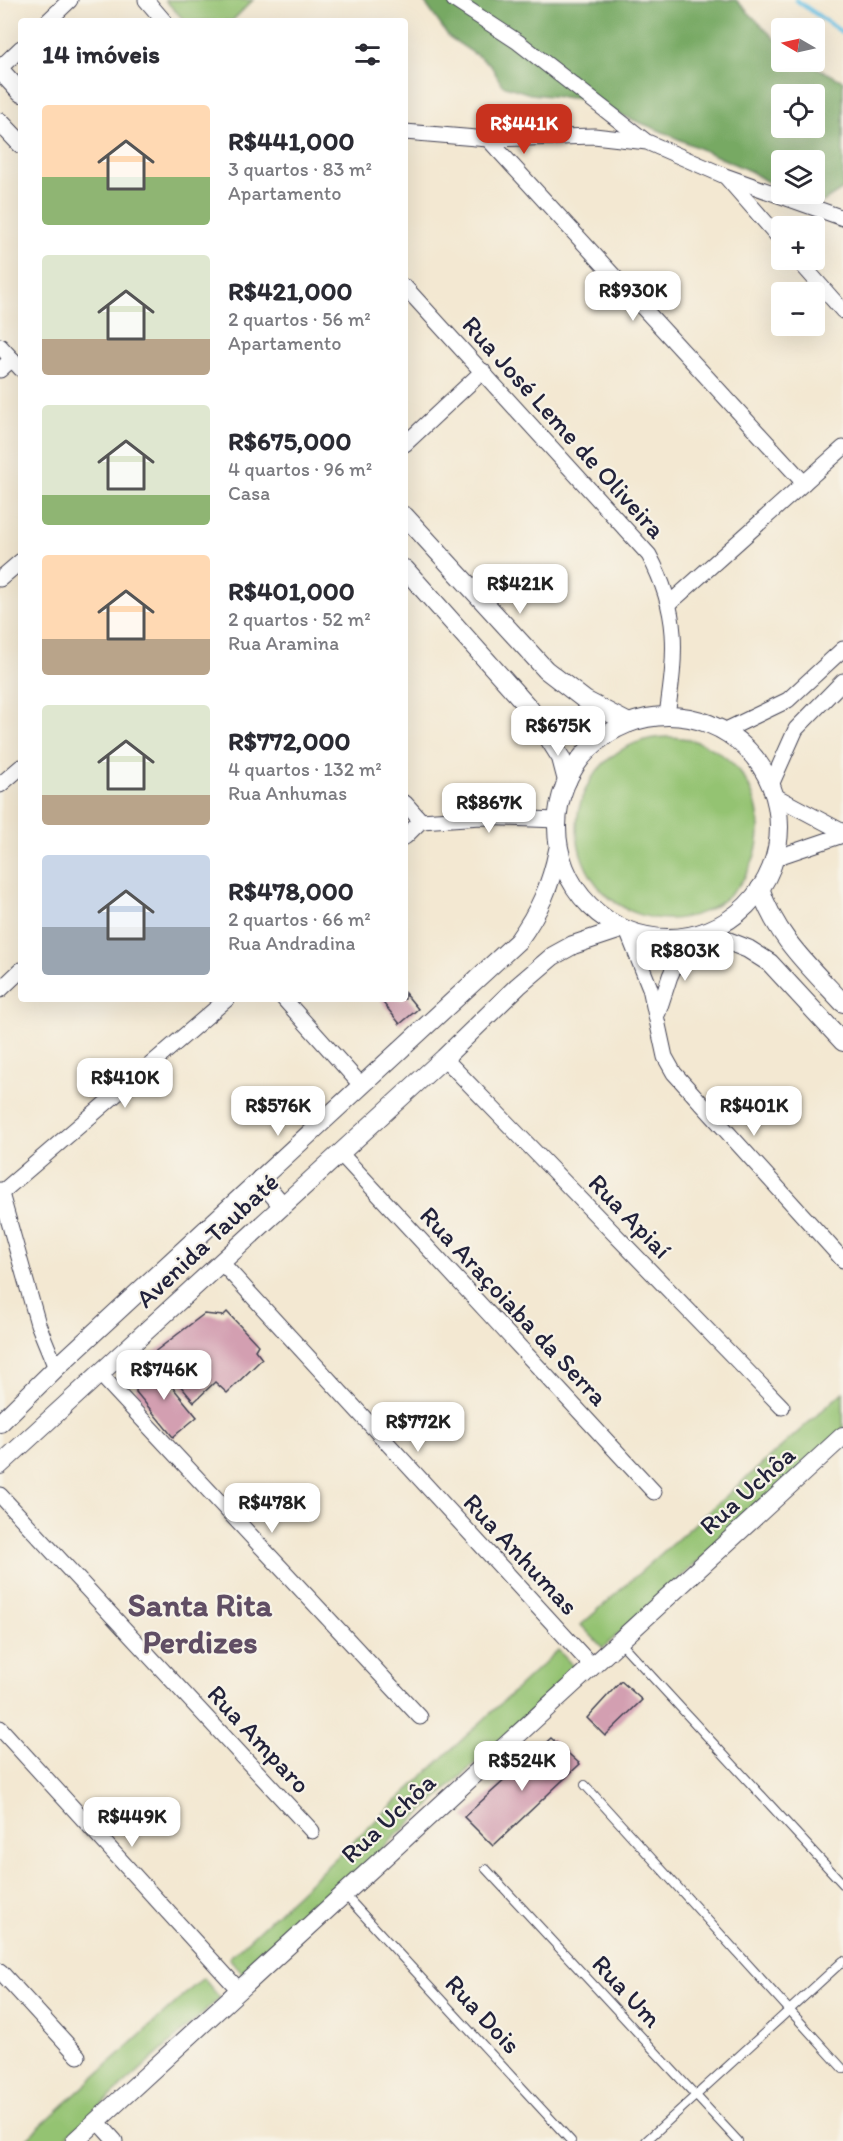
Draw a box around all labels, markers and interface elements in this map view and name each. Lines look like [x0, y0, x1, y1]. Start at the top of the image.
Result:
north arrow [771, 18, 825, 72]
map controls [771, 18, 825, 336]
text: 14 imóveis [42, 38, 160, 70]
icon: filters [351, 38, 384, 71]
button: locate [771, 84, 825, 138]
pin: R$441K [475, 104, 573, 155]
text: R$441K [490, 111, 558, 135]
text: R$441,000 [228, 125, 354, 157]
icon: home [90, 129, 162, 201]
button: layers [771, 150, 825, 204]
text: 3 quartos · 83 m² [228, 157, 372, 181]
text: Apartamento [228, 181, 342, 205]
button: + [771, 216, 825, 270]
pin: R$930K [584, 271, 682, 322]
text: R$421,000 [228, 275, 352, 307]
text: R$930K [599, 278, 667, 302]
icon: home [90, 279, 162, 351]
button: − [771, 282, 825, 336]
text: 2 quartos · 56 m² [228, 307, 371, 331]
street label: Rua José Leme de Oliveira [456, 309, 673, 545]
text: Apartamento [228, 331, 342, 355]
text: R$675,000 [228, 425, 351, 457]
icon: home [90, 429, 162, 501]
text: 4 quartos · 96 m² [228, 457, 372, 481]
text: Casa [228, 481, 270, 505]
pin: R$421K [471, 564, 569, 615]
text: R$421K [487, 571, 553, 595]
text: R$401,000 [228, 575, 355, 607]
icon: home [90, 579, 162, 651]
text: 2 quartos · 52 m² [228, 607, 371, 631]
text: Rua Aramina [228, 631, 339, 655]
pin: R$675K [509, 706, 607, 757]
text: R$675K [525, 713, 591, 737]
text: R$772,000 [228, 725, 351, 757]
icon: home [90, 729, 162, 801]
text: 4 quartos · 132 m² [228, 757, 382, 781]
text: Rua Anhumas [228, 781, 347, 805]
pin: R$867K [440, 783, 538, 834]
text: R$867K [456, 790, 522, 814]
text: R$478,000 [228, 875, 354, 907]
icon: home [90, 879, 162, 951]
text: 2 quartos · 66 m² [228, 907, 371, 931]
text: Rua Andradina [228, 931, 355, 955]
pin: R$803K [636, 931, 734, 982]
text: R$803K [651, 938, 719, 962]
pin: R$410K [76, 1058, 174, 1109]
text: R$410K [91, 1065, 159, 1089]
pin: R$576K [229, 1086, 327, 1137]
pin: R$401K [705, 1086, 803, 1137]
text: R$576K [245, 1093, 311, 1117]
text: R$401K [720, 1093, 788, 1117]
street label: Avenida Taubaté [129, 1166, 285, 1314]
street label: Rua Apiaí [582, 1167, 679, 1265]
street label: Rua Araçoiaba da Serra [413, 1200, 615, 1413]
pin: R$746K [115, 1350, 213, 1401]
text: R$746K [130, 1357, 198, 1381]
pin: R$772K [369, 1402, 467, 1453]
text: R$772K [385, 1409, 451, 1433]
street label: Rua Uchôa [692, 1438, 802, 1541]
pin: R$478K [223, 1483, 321, 1534]
street label: Rua Anhumas [457, 1486, 585, 1622]
text: R$478K [238, 1490, 306, 1514]
district label: Santa Rita Perdizes [128, 1586, 272, 1661]
street label: Rua Amparo [201, 1678, 317, 1800]
pin: R$524K [473, 1741, 571, 1792]
text: R$524K [488, 1748, 556, 1772]
street label: Rua Uchôa [334, 1766, 442, 1870]
pin: R$449K [83, 1797, 181, 1848]
text: R$449K [97, 1804, 167, 1828]
street label: Rua Um [585, 1948, 669, 2034]
street label: Rua Dois [438, 1968, 528, 2060]

